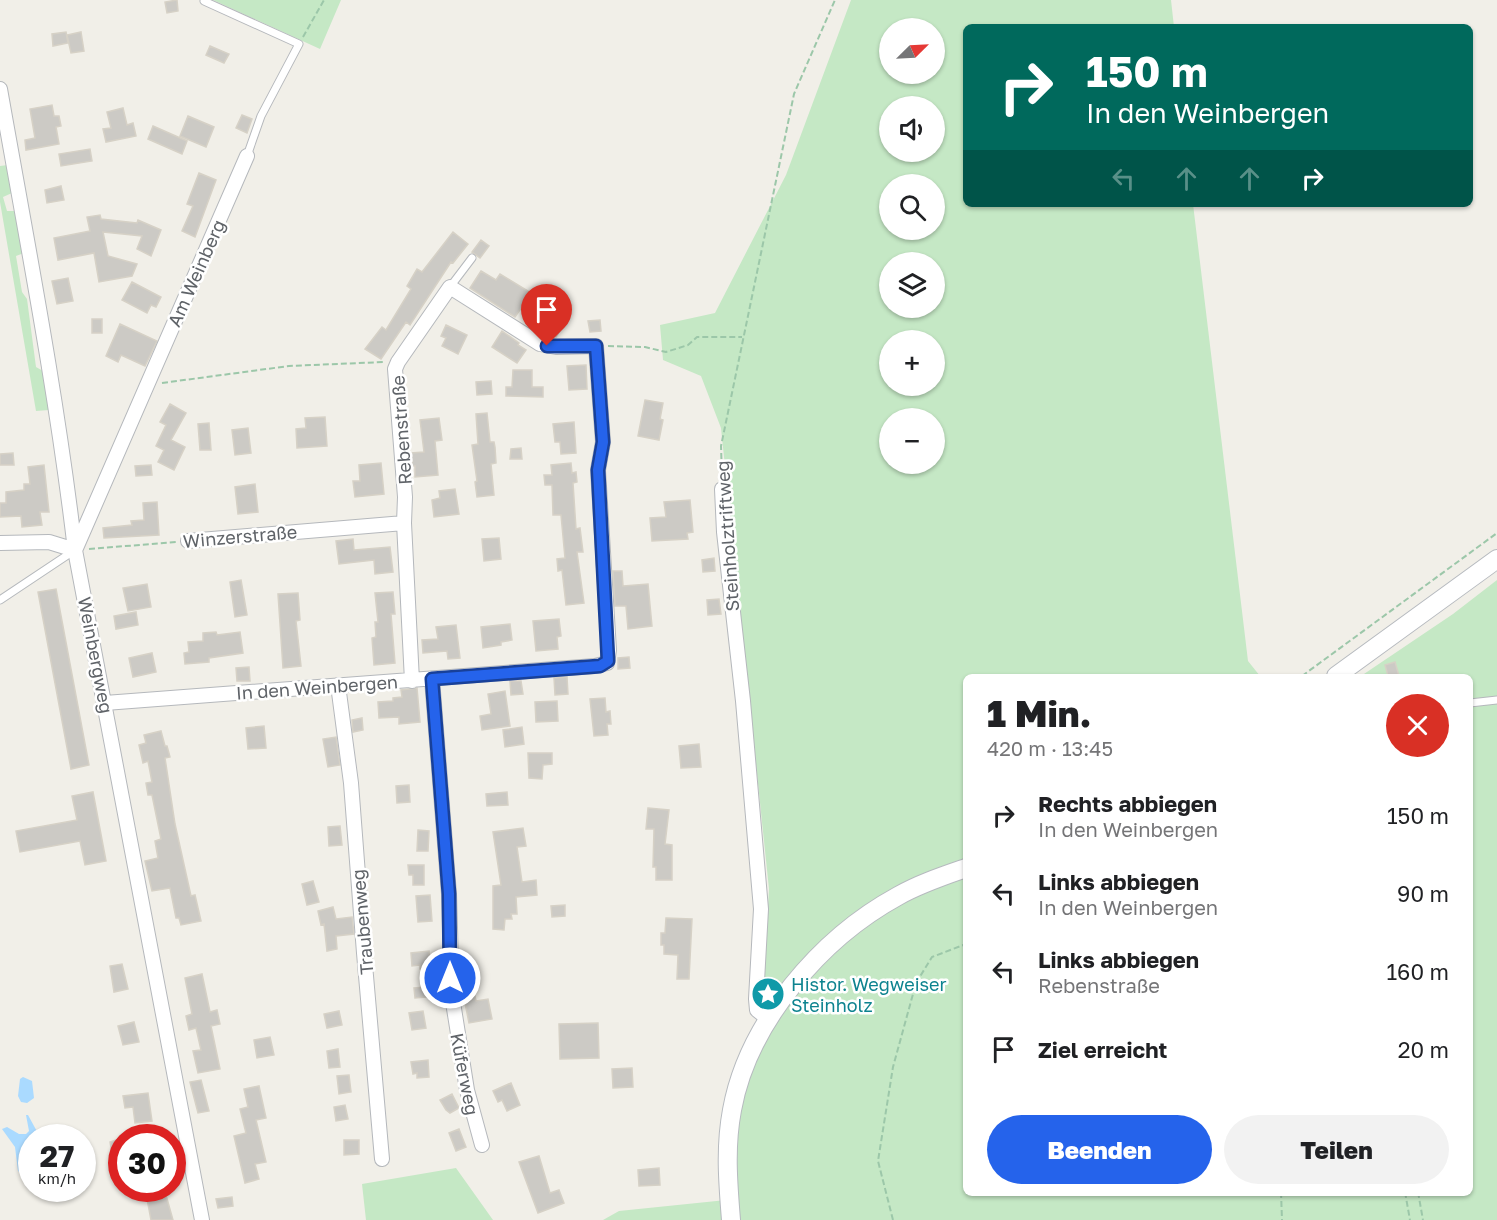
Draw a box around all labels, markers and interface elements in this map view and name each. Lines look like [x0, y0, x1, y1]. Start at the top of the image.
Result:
north arrow [879, 18, 945, 84]
map controls [879, 18, 945, 474]
text: 150 m [1086, 46, 1208, 96]
icon: right [987, 48, 1065, 126]
button: sound [879, 96, 945, 162]
text: In den Weinbergen [1086, 97, 1329, 129]
icon: left [1107, 162, 1140, 195]
icon: ahead [1170, 162, 1203, 195]
icon: ahead [1233, 162, 1266, 195]
icon: right [1296, 162, 1329, 195]
button: search [879, 174, 945, 240]
street label: Am Weinberg [163, 216, 229, 330]
button: layers [879, 252, 945, 318]
pin [521, 284, 572, 346]
icon: arrive [530, 293, 563, 326]
button: + [879, 330, 945, 396]
street label: Rebenstraße [386, 375, 416, 485]
button: − [879, 408, 945, 474]
street label: Steinholztriftweg [711, 460, 743, 612]
street label: Winzerstraße [182, 520, 298, 552]
street label: Weinbergweg [74, 595, 118, 715]
street label: In den Weinbergen [235, 670, 399, 704]
text: 1 Min. [987, 692, 1091, 735]
button: close [1386, 694, 1449, 757]
text: 420 m · 13:45 [987, 736, 1113, 760]
text: Rechts abbiegen [1038, 790, 1217, 817]
icon: right [987, 799, 1020, 832]
text: 150 m [1387, 802, 1449, 829]
text: In den Weinbergen [1038, 817, 1218, 841]
street label: Traubenweg [346, 868, 378, 976]
text: Links abbiegen [1038, 868, 1199, 895]
icon: left [987, 877, 1020, 910]
text: 90 m [1397, 880, 1449, 907]
text: In den Weinbergen [1038, 895, 1218, 919]
position arrow [418, 946, 482, 1010]
text: Links abbiegen [1038, 946, 1199, 973]
icon: left [987, 955, 1020, 988]
text: 160 m [1386, 958, 1449, 985]
place label: Histor. Wegweiser Steinholz [791, 973, 947, 1016]
text: Rebenstraße [1038, 973, 1160, 997]
place icon: Histor. Wegweiser Steinholz [750, 976, 786, 1012]
street label: Küferweg [446, 1031, 484, 1117]
icon: arrive [987, 1033, 1020, 1066]
text: Ziel erreicht [1038, 1036, 1167, 1063]
text: 20 m [1398, 1036, 1449, 1063]
button: Beenden [987, 1115, 1212, 1184]
button: Teilen [1224, 1115, 1449, 1184]
speed limit sign: 30 [108, 1124, 186, 1202]
text: 27 [40, 1138, 74, 1174]
text: km/h [38, 1169, 76, 1187]

